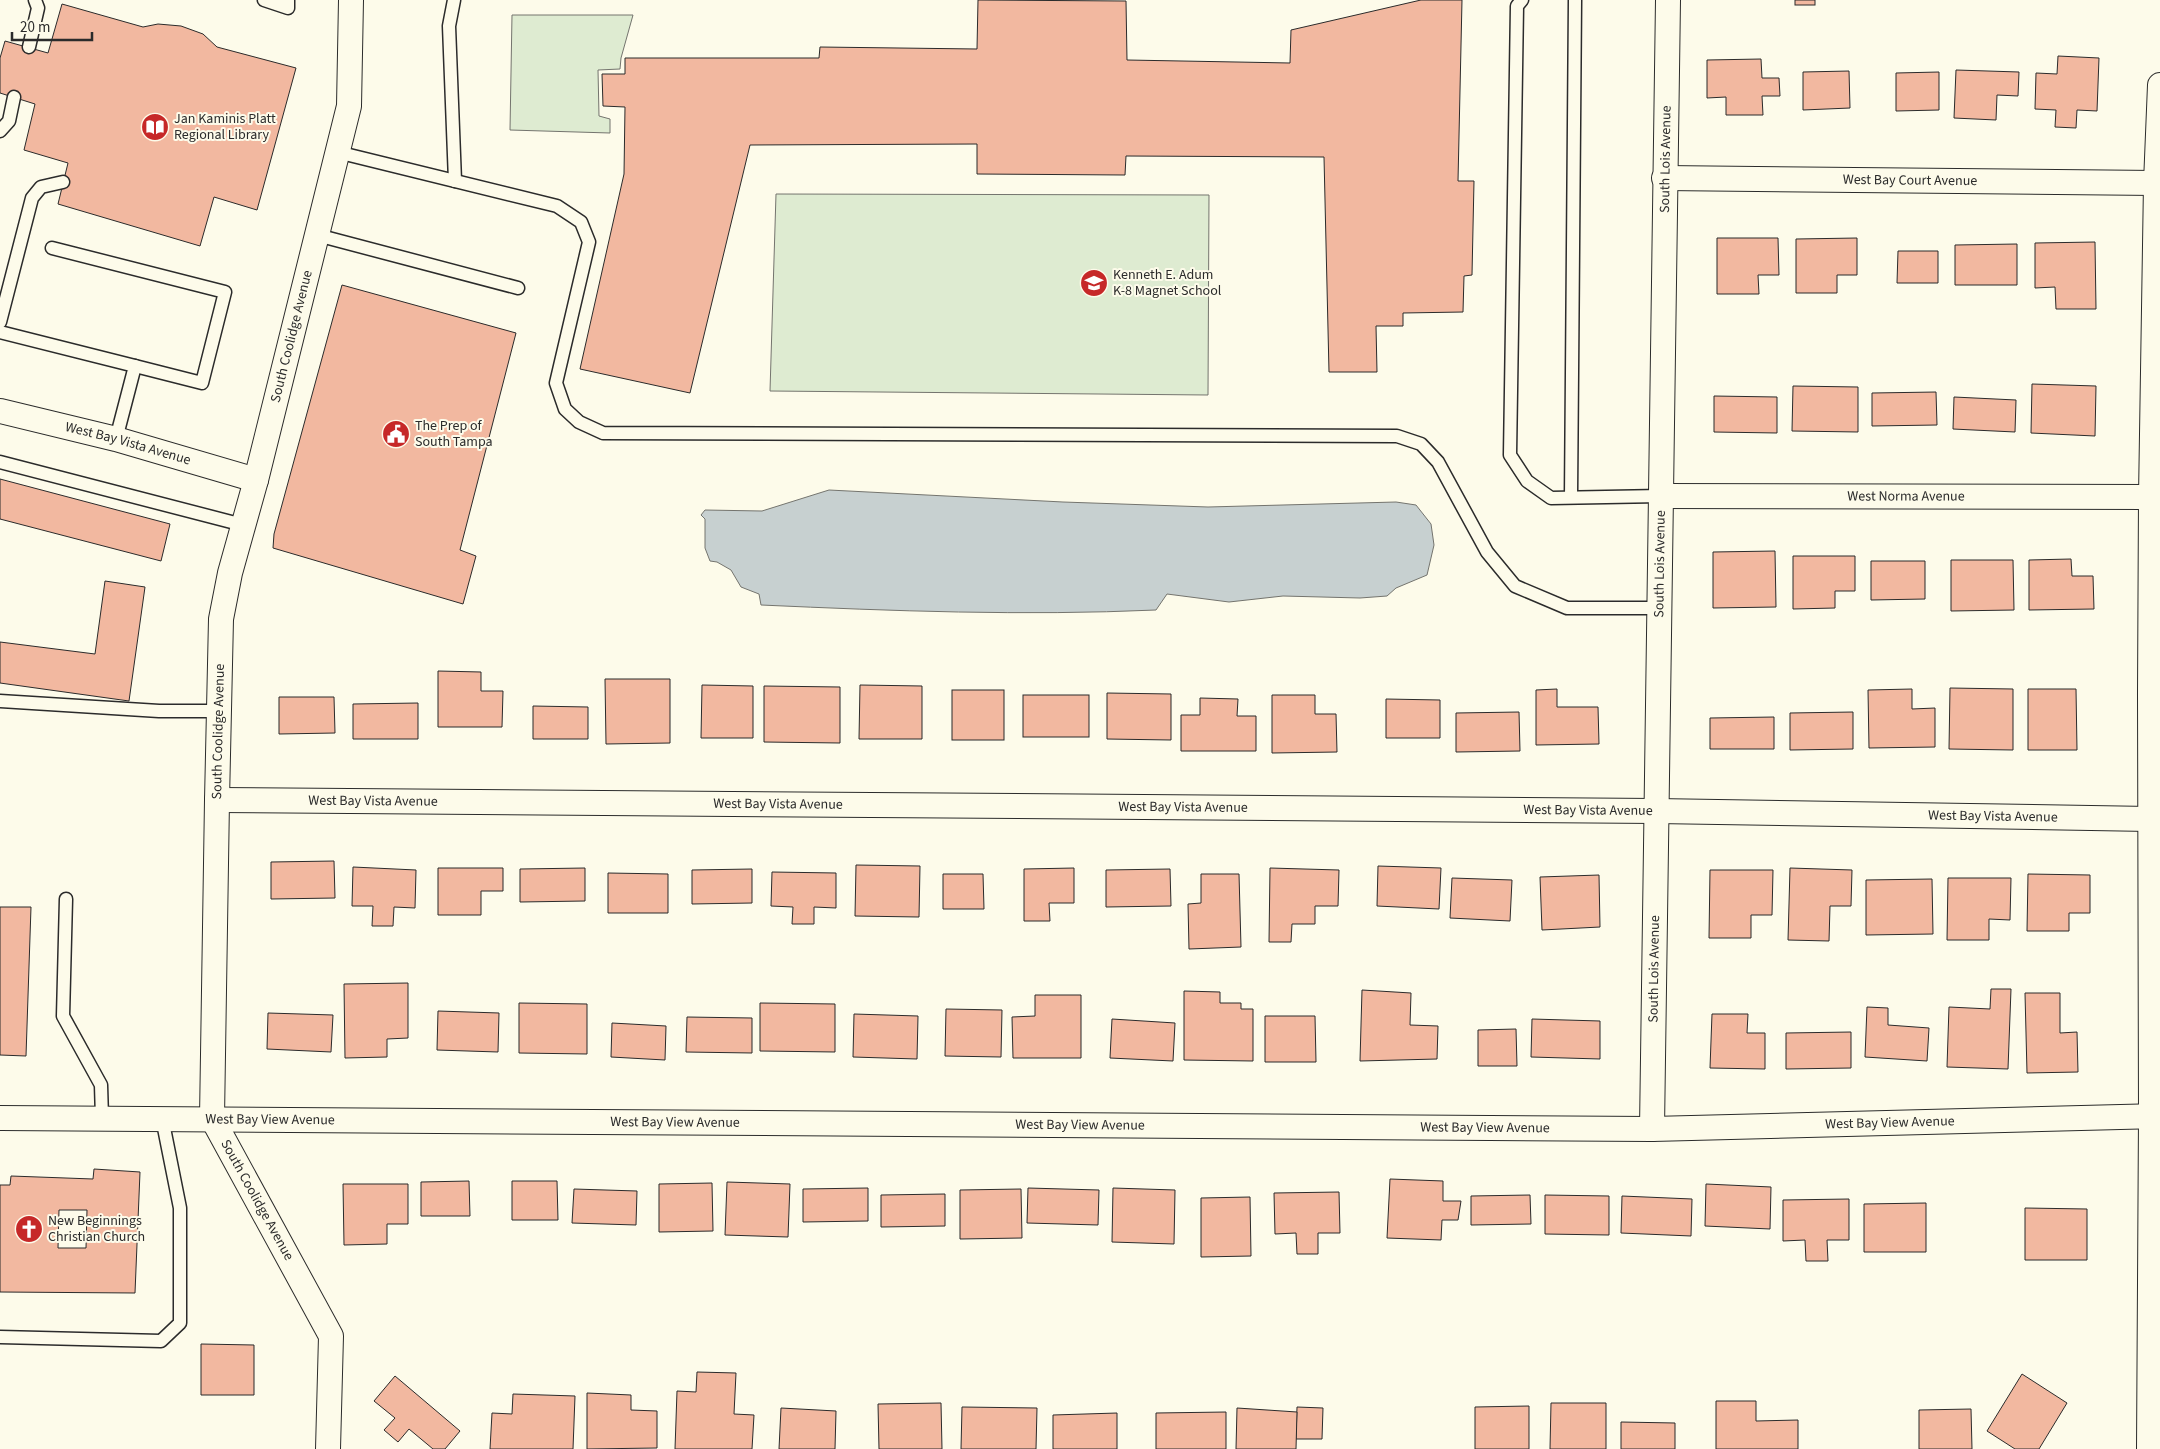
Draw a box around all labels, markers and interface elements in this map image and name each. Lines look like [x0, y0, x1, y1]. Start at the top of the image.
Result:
scale bar [12, 10, 92, 42]
text: 20 m [20, 17, 50, 38]
street label: South Lois Avenue [1655, 105, 1677, 213]
place label: Jan Kaminis Platt Regional Library [174, 109, 276, 145]
library icon: Jan Kaminis Platt Regional Library [140, 112, 170, 142]
street label: West Bay Court Avenue [1843, 170, 1977, 191]
place label: Kenneth E. Adum K-8 Magnet School [1113, 265, 1222, 301]
street label: South Coolidge Avenue [266, 268, 318, 405]
school or university icon: Kenneth E. Adum K-8 Magnet School [1079, 268, 1109, 298]
place label: The Prep of South Tampa [415, 416, 493, 452]
street label: West Bay Vista Avenue [63, 417, 193, 470]
public building icon: The Prep of South Tampa [381, 419, 411, 449]
street label: West Norma Avenue [1847, 486, 1965, 507]
street label: South Lois Avenue [1649, 510, 1671, 618]
street label: South Coolidge Avenue [207, 663, 230, 800]
street label: West Bay Vista Avenue [308, 791, 438, 812]
street label: West Bay Vista Avenue [713, 794, 843, 815]
street label: West Bay Vista Avenue [1118, 797, 1248, 818]
street label: West Bay Vista Avenue [1523, 800, 1653, 821]
street label: West Bay Vista Avenue [1928, 805, 2058, 828]
street label: South Lois Avenue [1644, 915, 1665, 1023]
street label: West Bay View Avenue [205, 1109, 335, 1130]
street label: West Bay View Avenue [1825, 1111, 1955, 1135]
street label: West Bay View Avenue [610, 1112, 740, 1133]
street label: West Bay View Avenue [1015, 1115, 1145, 1136]
street label: West Bay View Avenue [1420, 1117, 1550, 1138]
street label: South Coolidge Avenue [215, 1136, 299, 1264]
place label: New Beginnings Christian Church [48, 1211, 145, 1247]
church icon: New Beginnings Christian Church [14, 1214, 44, 1244]

